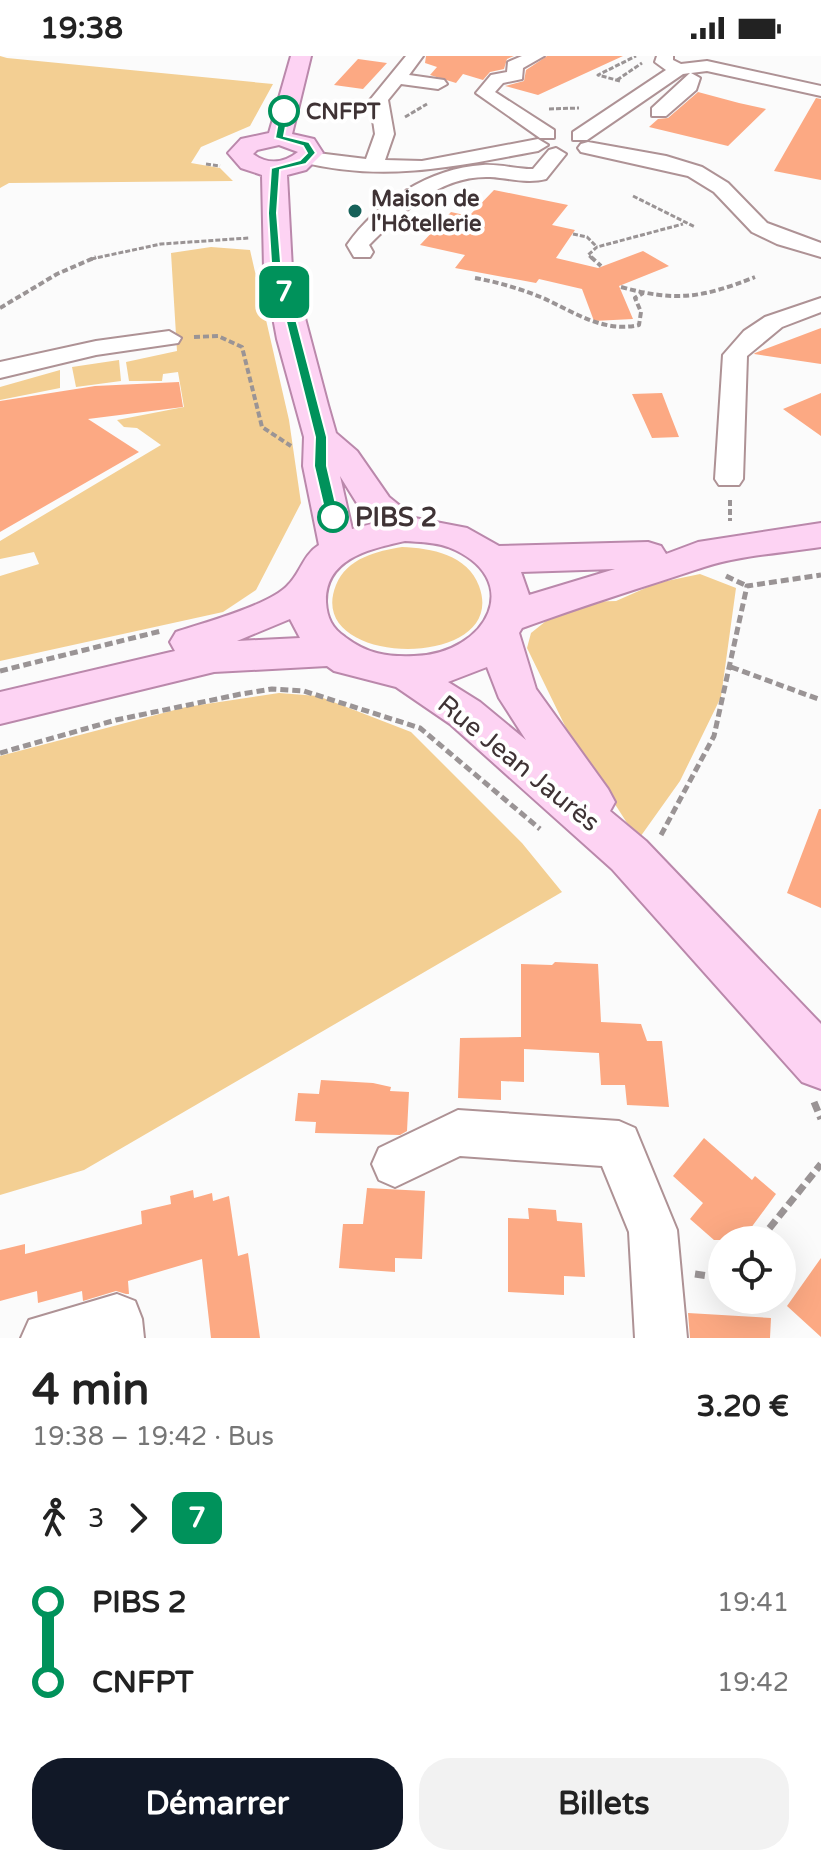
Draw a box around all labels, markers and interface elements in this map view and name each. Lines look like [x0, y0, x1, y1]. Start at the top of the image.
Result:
text: 19:38 [40, 10, 123, 47]
marker: CNFPT [269, 96, 299, 126]
place label: CNFPT [306, 99, 381, 125]
place label: Maison de l'Hôtellerie [371, 186, 481, 237]
marker: Maison de l'Hôtellerie [346, 202, 364, 220]
line badge: 7 [258, 266, 310, 318]
text: 7 [275, 275, 293, 309]
marker: PIBS 2 [318, 502, 348, 532]
place label: PIBS 2 [355, 502, 437, 533]
street label: Rue Jean Jaurès [432, 689, 606, 838]
map controls [708, 1226, 796, 1314]
button: locate [708, 1226, 796, 1314]
text: 4 min [32, 1364, 149, 1417]
text: 3.20 € [696, 1388, 789, 1425]
text: 19:38 – 19:42 · Bus [32, 1421, 274, 1452]
icon: walk [32, 1496, 76, 1540]
icon: forward [116, 1496, 160, 1540]
text: 7 [188, 1501, 206, 1535]
text: 3 [88, 1503, 104, 1534]
text: PIBS 2 [92, 1584, 187, 1621]
text: 19:41 [717, 1587, 789, 1618]
text: CNFPT [92, 1664, 194, 1701]
text: 19:42 [717, 1667, 789, 1698]
button: Démarrer [32, 1758, 403, 1850]
button: Billets [419, 1758, 789, 1850]

